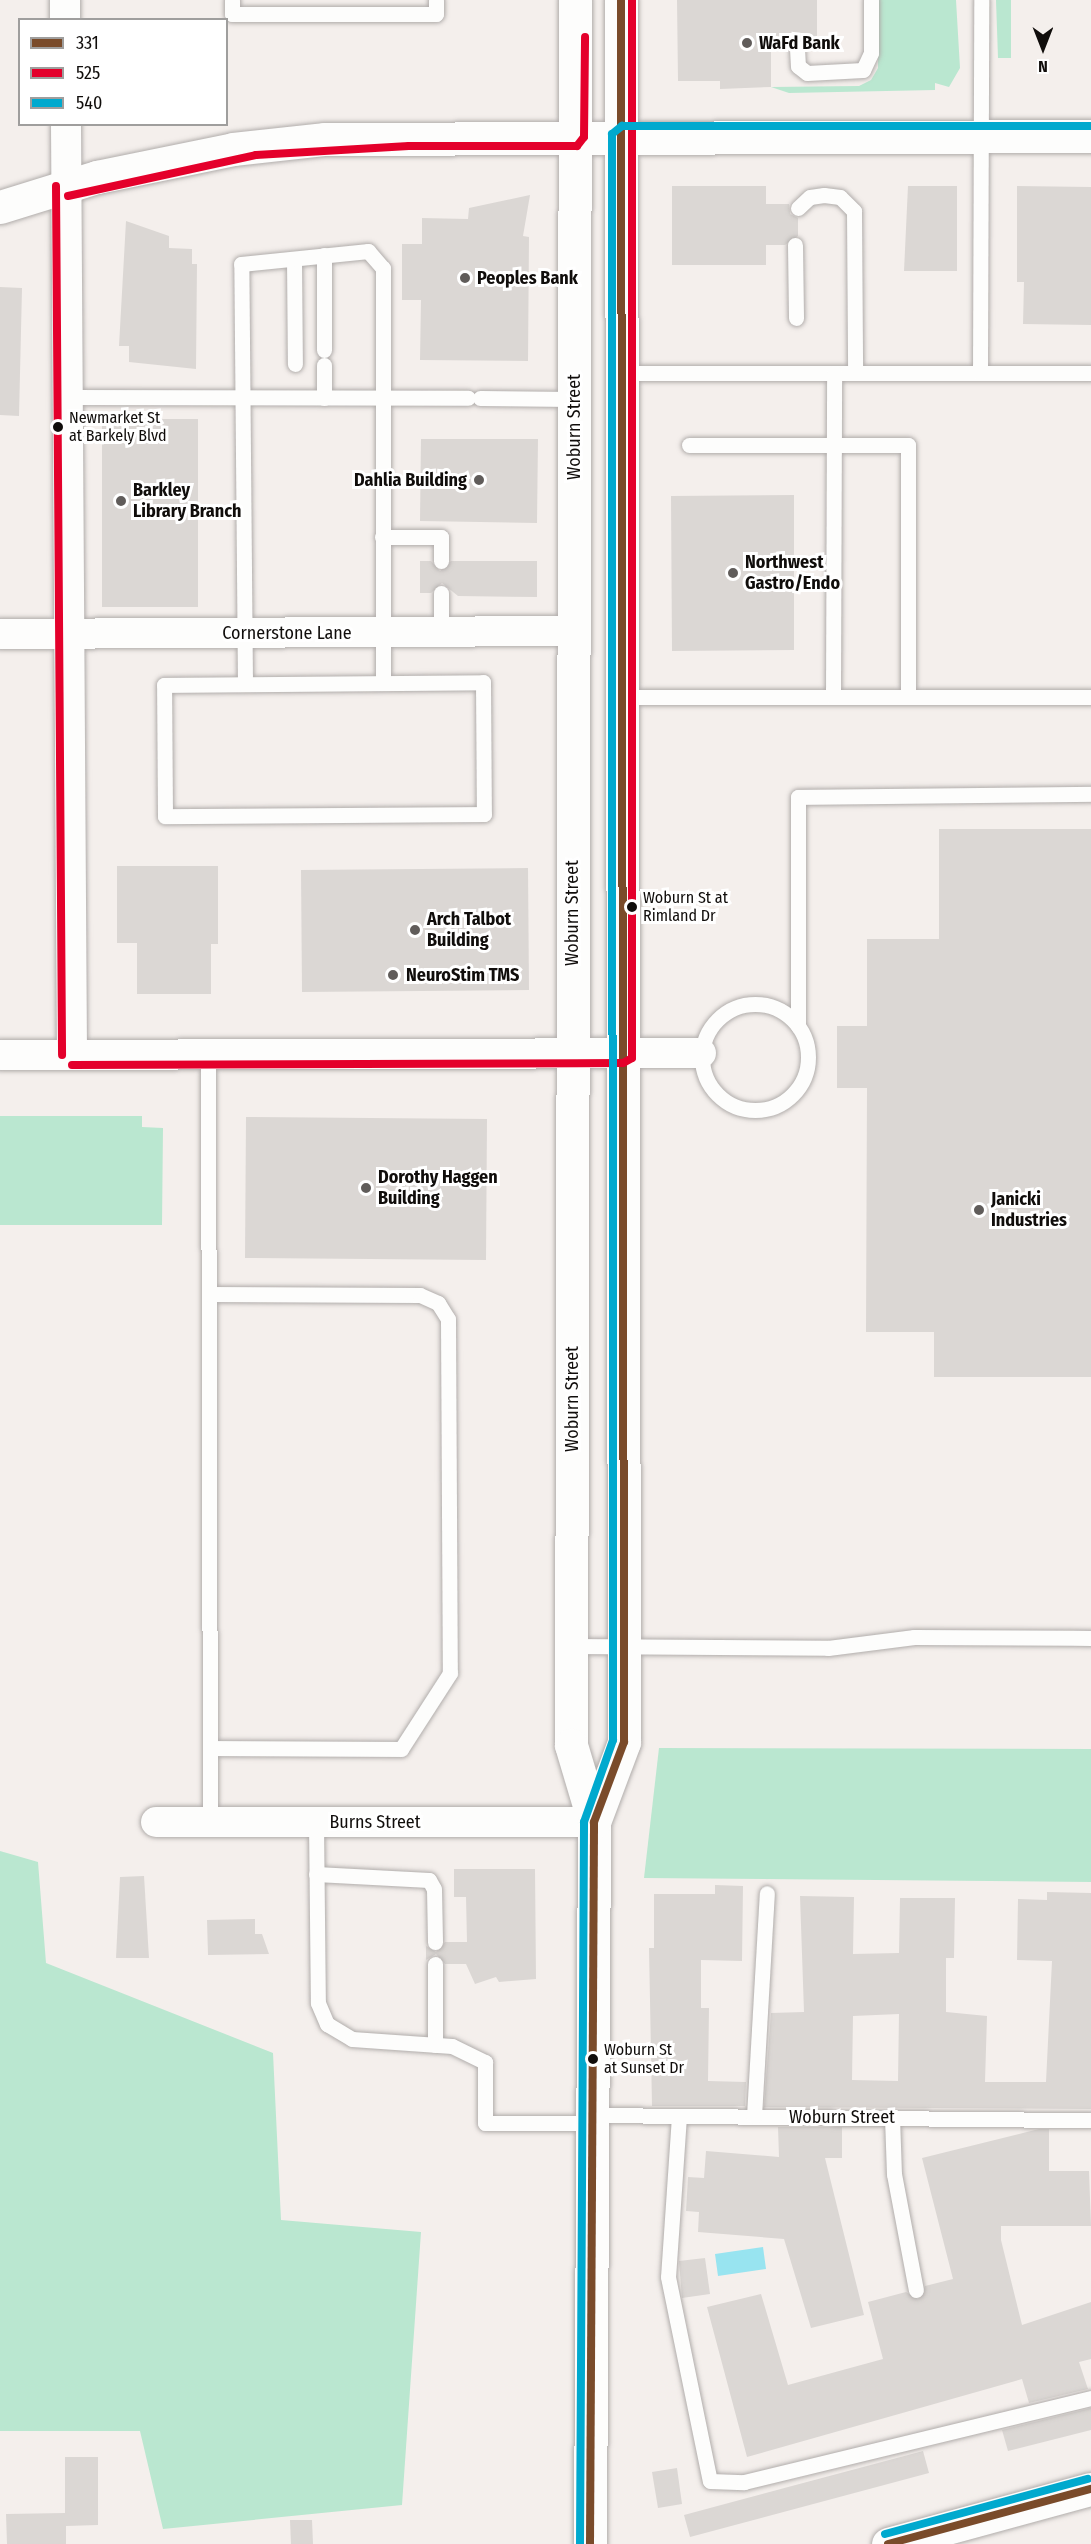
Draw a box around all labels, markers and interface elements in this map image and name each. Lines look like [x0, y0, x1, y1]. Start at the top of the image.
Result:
legend [18, 18, 228, 126]
north arrow [1013, 18, 1073, 78]
text: 331 [76, 32, 99, 54]
place label: WaFd Bank [759, 32, 840, 54]
marker: WaFd Bank [740, 36, 754, 50]
text: N [1038, 57, 1048, 76]
text: 525 [76, 62, 100, 84]
text: 540 [76, 92, 102, 114]
place label: Peoples Bank [477, 267, 578, 289]
marker: Peoples Bank [458, 271, 472, 285]
street label: Woburn Street [563, 374, 585, 480]
place label: Newmarket St at Barkely Blvd [69, 408, 167, 446]
marker: Newmarket St at Barkely Blvd [52, 421, 64, 433]
place label: Dahlia Building [354, 469, 467, 491]
marker: Dahlia Building [472, 473, 486, 487]
place label: Barkley Library Branch [133, 480, 242, 522]
marker: Barkley Library Branch [114, 494, 128, 508]
place label: Northwest Gastro/Endo [745, 552, 840, 594]
marker: Northwest Gastro/Endo [726, 566, 740, 580]
street label: Cornerstone Lane [222, 622, 352, 644]
street label: Woburn Street [561, 860, 583, 966]
place label: Woburn St at Rimland Dr [643, 888, 728, 926]
marker: Woburn St at Rimland Dr [626, 901, 638, 913]
place label: Arch Talbot Building [427, 909, 511, 952]
marker: Arch Talbot Building [408, 923, 422, 937]
place label: NeuroStim TMS [406, 964, 519, 986]
marker: NeuroStim TMS [384, 966, 402, 984]
place label: Dorothy Haggen Building [378, 1167, 498, 1210]
marker: Dorothy Haggen Building [359, 1181, 373, 1195]
place label: Janicki Industries [991, 1189, 1067, 1232]
marker: Janicki Industries [972, 1203, 986, 1217]
street label: Woburn Street [561, 1346, 583, 1452]
street label: Burns Street [329, 1811, 421, 1833]
place label: Woburn St at Sunset Dr [604, 2040, 684, 2078]
marker: Woburn St at Sunset Dr [587, 2053, 599, 2065]
street label: Woburn Street [789, 2106, 895, 2128]

